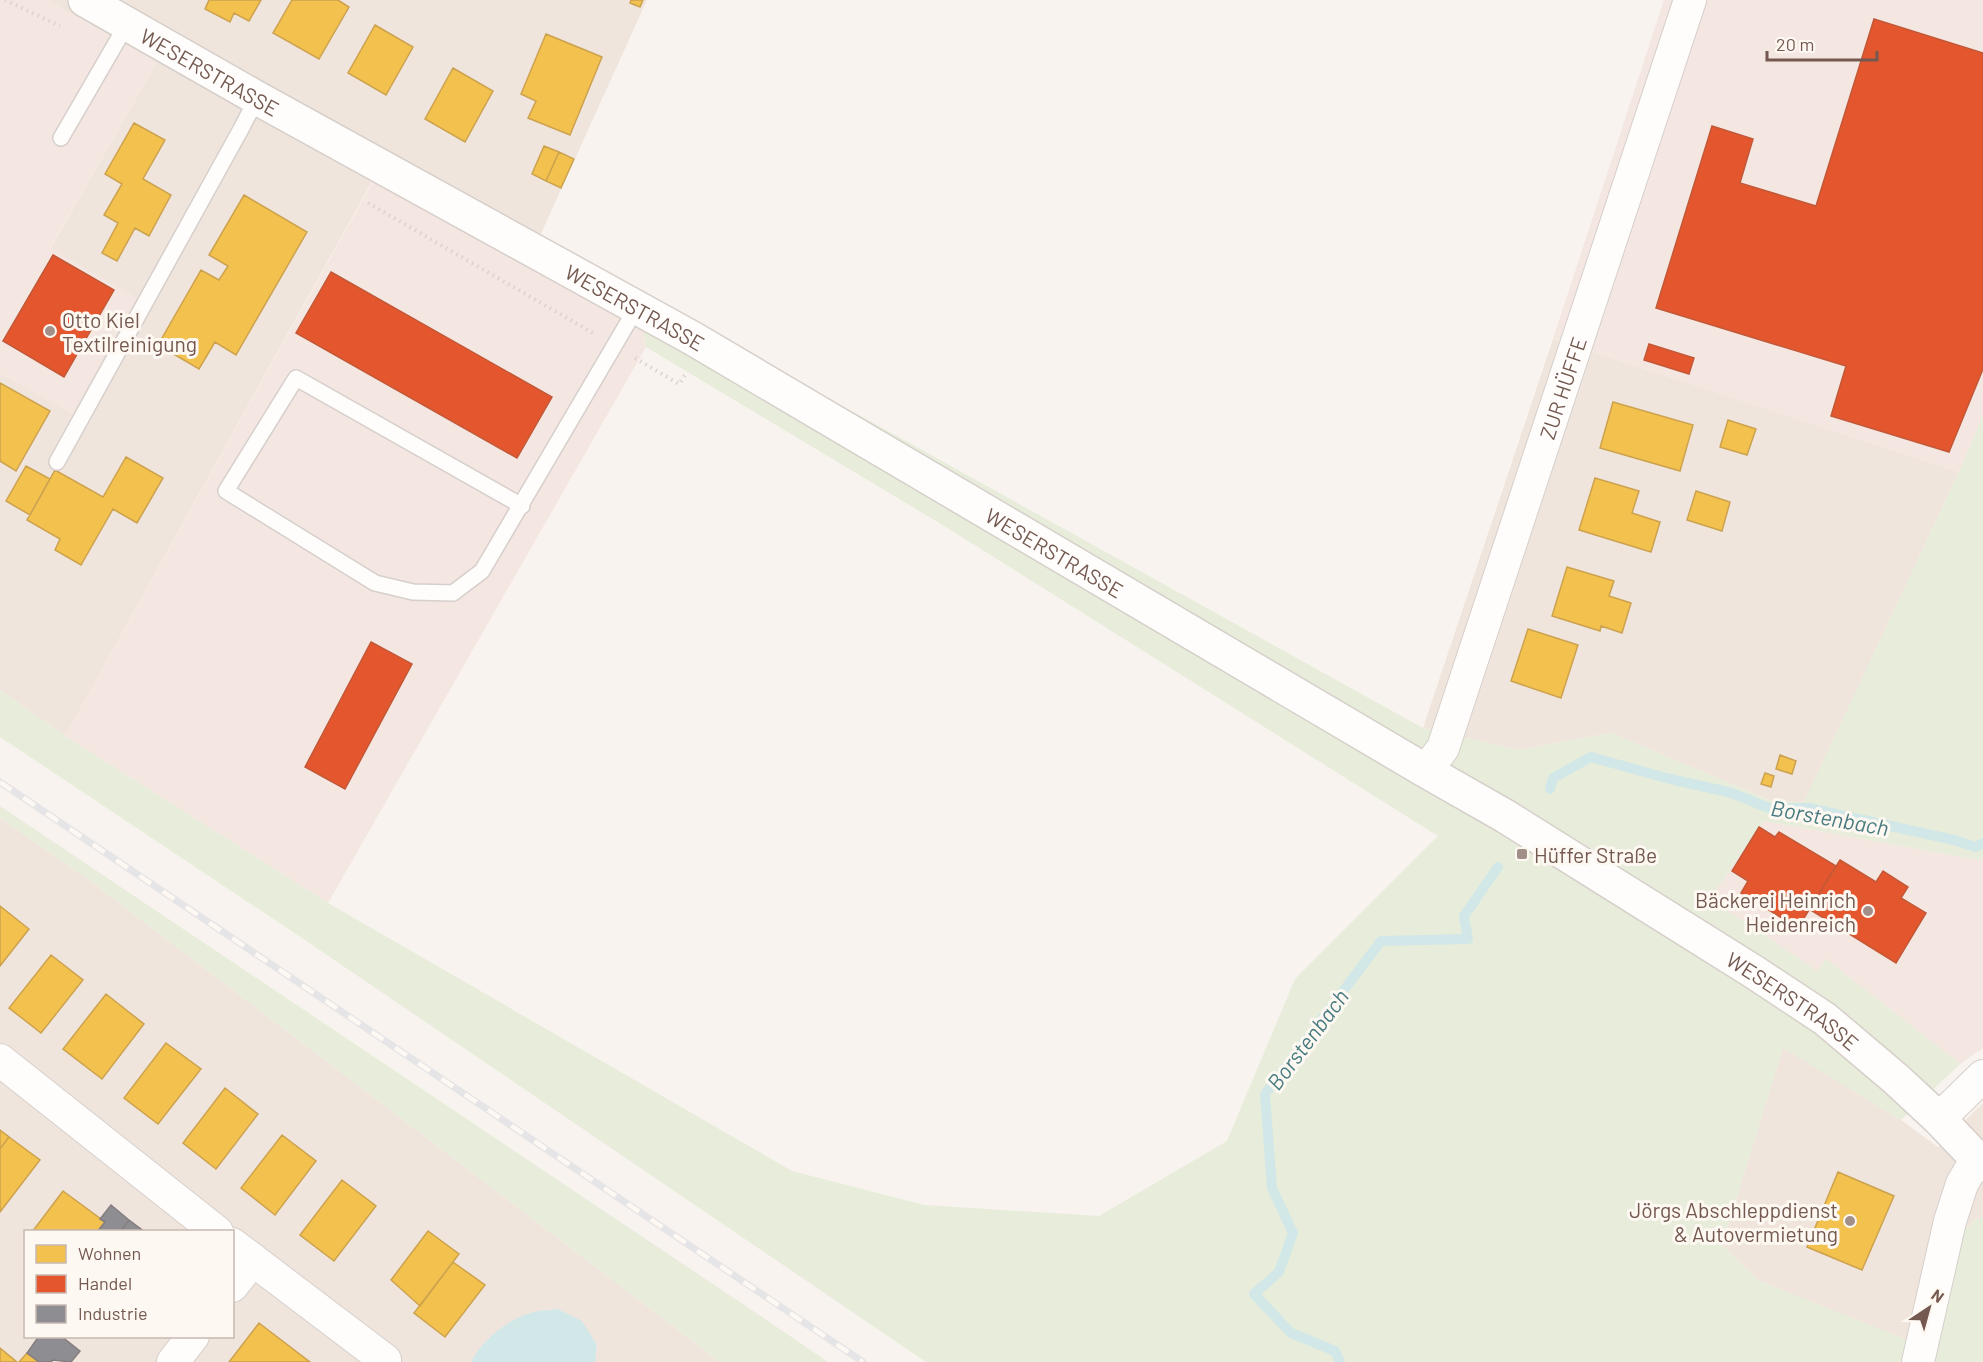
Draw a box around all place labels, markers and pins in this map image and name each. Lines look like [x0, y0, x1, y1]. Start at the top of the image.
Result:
place label: Otto Kiel Textilreinigung [62, 307, 197, 356]
marker: Otto Kiel Textilreinigung [43, 324, 57, 338]
place label: Hüffer Straße [1534, 842, 1657, 867]
marker: Hüffer Straße [1515, 847, 1529, 861]
place label: Bäckerei Heinrich Heidenreich [1695, 887, 1856, 936]
marker: Bäckerei Heinrich Heidenreich [1861, 904, 1875, 918]
place label: Jörgs Abschleppdienst & Autovermietung [1629, 1197, 1838, 1246]
marker: Jörgs Abschleppdienst & Autovermietung [1843, 1214, 1857, 1228]

